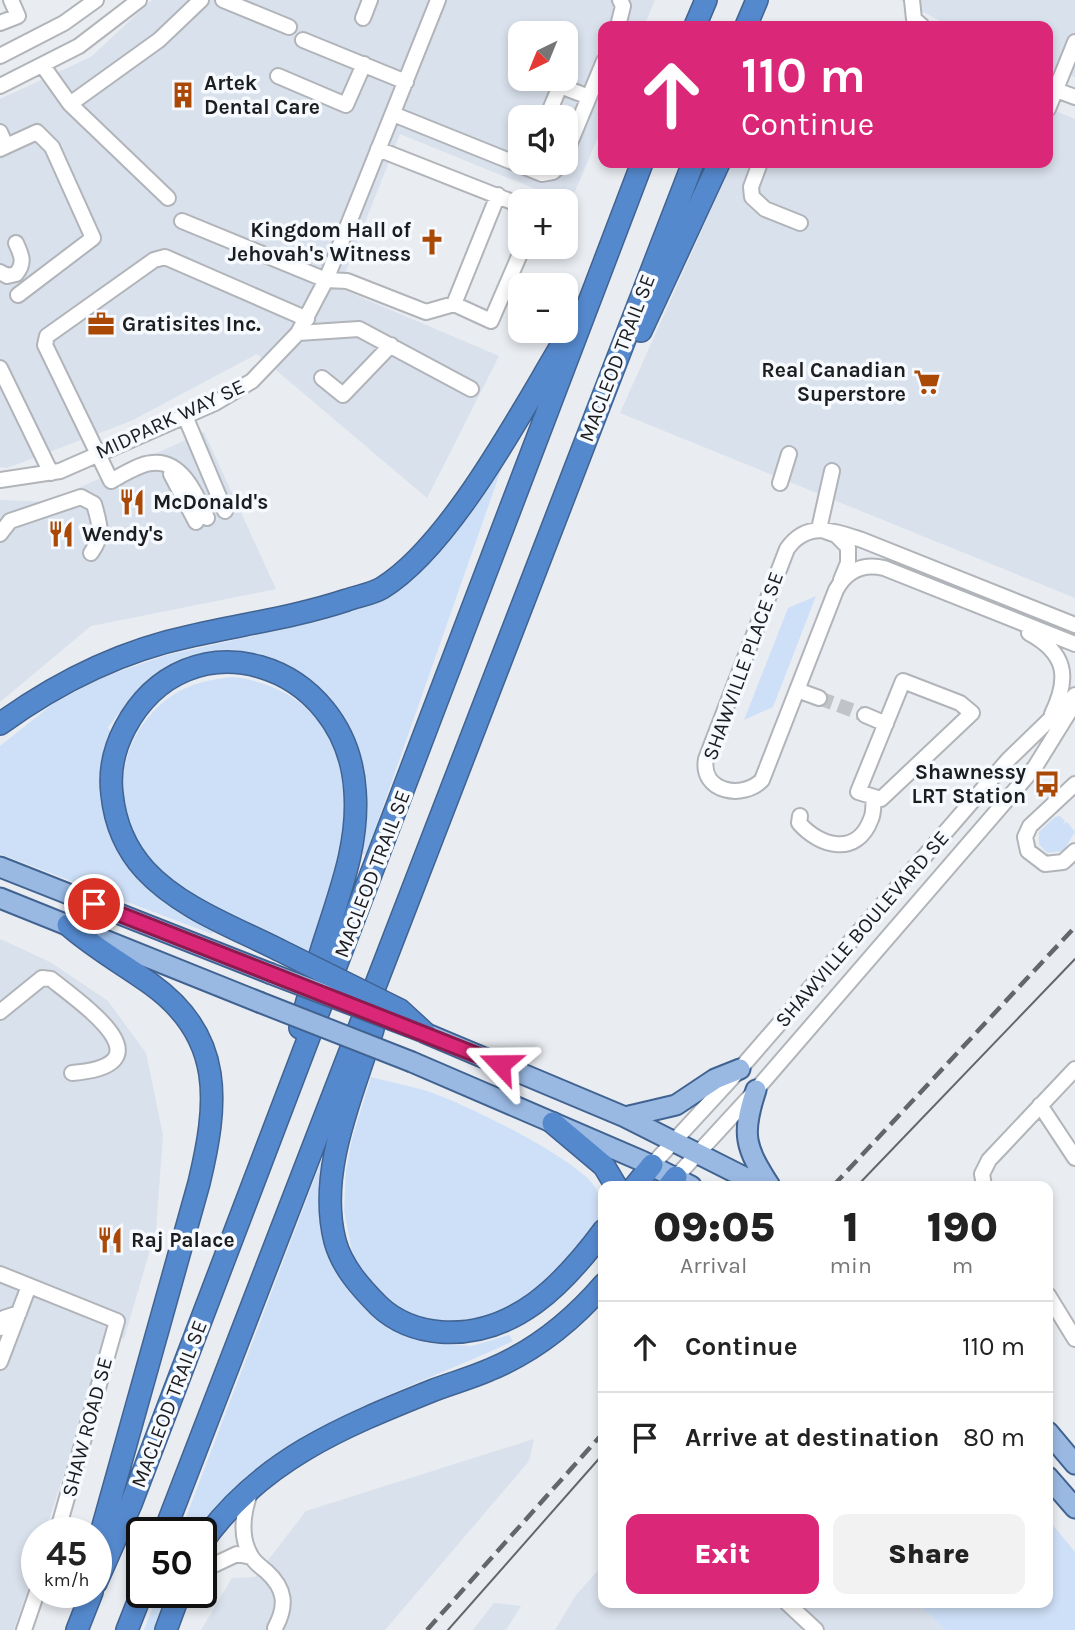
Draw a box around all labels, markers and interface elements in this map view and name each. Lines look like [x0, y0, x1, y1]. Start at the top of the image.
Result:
north arrow [508, 21, 578, 91]
map controls [508, 21, 578, 343]
text: 110 m [741, 47, 866, 104]
icon: ahead [626, 49, 717, 140]
place label: Artek Dental Care [204, 71, 320, 119]
building icon: Artek Dental Care [168, 80, 198, 110]
button: sound [508, 105, 578, 175]
text: Continue [741, 106, 874, 143]
button: + [508, 189, 578, 259]
place label: Kingdom Hall of Jehovah's Witness [228, 218, 411, 266]
church icon: Kingdom Hall of Jehovah's Witness [417, 227, 447, 257]
street label: MACLEOD TRAIL SE [574, 271, 660, 445]
button: − [508, 273, 578, 343]
office icon: Gratisites Inc. [86, 309, 116, 339]
place label: Gratisites Inc. [122, 312, 261, 336]
place label: Real Canadian Superstore [761, 358, 906, 406]
supermarket icon: Real Canadian Superstore [912, 367, 942, 397]
street label: MIDPARK WAY SE [92, 374, 248, 464]
restaurant icon: McDonald's [117, 487, 147, 517]
place label: McDonald's [153, 490, 268, 514]
restaurant icon: Wendy's [46, 519, 76, 549]
place label: Wendy's [82, 522, 164, 546]
street label: SHAWVILLE PLACE SE [698, 569, 788, 763]
place label: Shawnessy LRT Station [912, 760, 1026, 808]
bus stop icon: Shawnessy LRT Station [1032, 769, 1062, 799]
street label: MACLEOD TRAIL SE [329, 787, 415, 961]
street label: SHAWVILLE BOULEVARD SE [770, 826, 954, 1032]
pin [64, 874, 124, 934]
icon: arrive [75, 885, 113, 923]
position arrow [463, 1027, 537, 1101]
text: 09:05 [653, 1202, 775, 1252]
text: 1 [843, 1202, 859, 1252]
text: 190 [927, 1202, 998, 1252]
restaurant icon: Raj Palace [95, 1225, 125, 1255]
place label: Raj Palace [131, 1228, 235, 1252]
text: Arrival [680, 1252, 747, 1279]
text: min [830, 1252, 872, 1279]
text: m [952, 1252, 973, 1279]
street label: MACLEOD TRAIL SE [126, 1317, 212, 1491]
icon: ahead [626, 1328, 664, 1366]
text: Continue [685, 1331, 797, 1362]
text: 110 m [962, 1331, 1025, 1362]
street label: SHAW ROAD SE [57, 1354, 117, 1500]
icon: arrive [626, 1419, 664, 1457]
text: Arrive at destination [685, 1422, 939, 1453]
text: 80 m [963, 1422, 1025, 1453]
button: Exit [626, 1514, 819, 1594]
button: Share [833, 1514, 1025, 1594]
speed limit sign: 50 [126, 1517, 217, 1608]
text: 45 [46, 1533, 87, 1574]
text: km/h [44, 1569, 89, 1591]

